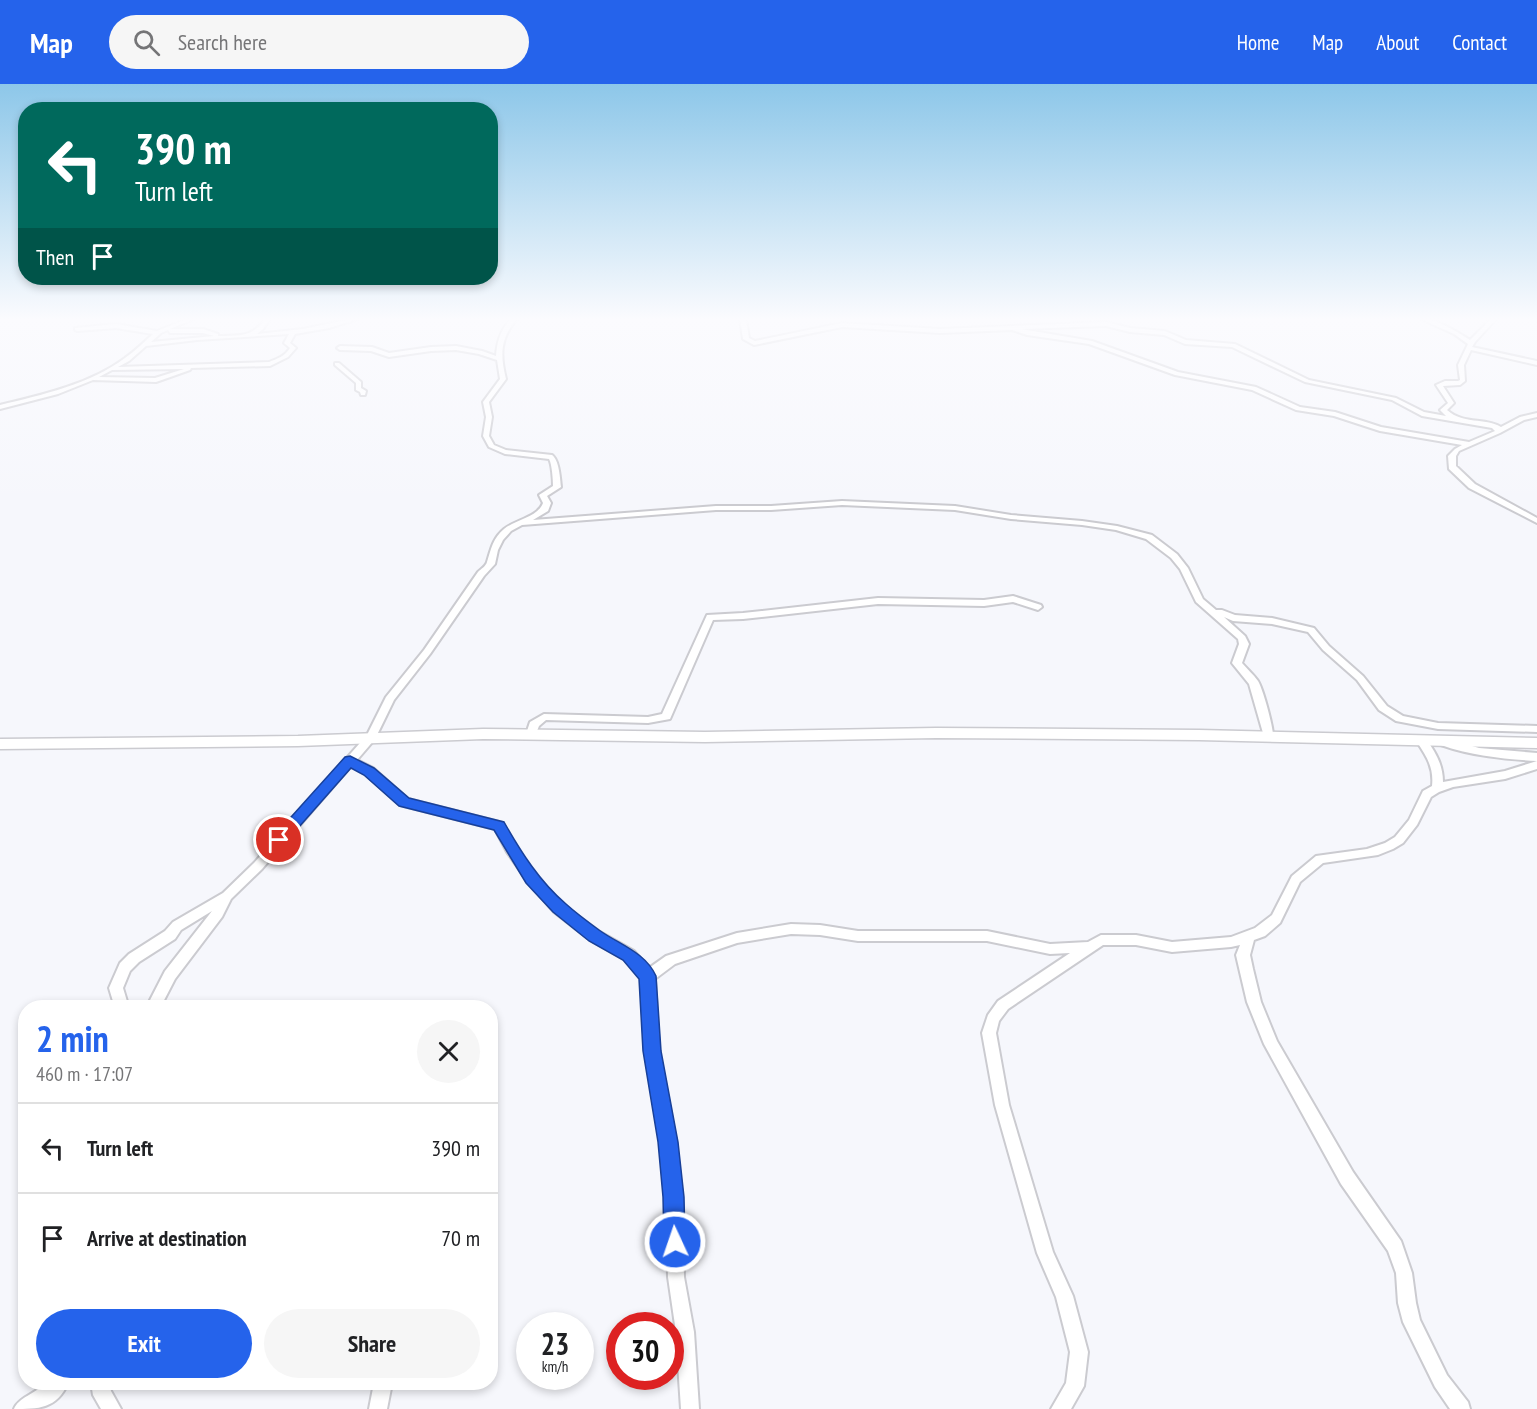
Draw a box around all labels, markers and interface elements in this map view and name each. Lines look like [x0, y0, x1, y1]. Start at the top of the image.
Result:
search box [109, 15, 529, 69]
text: Map [30, 24, 73, 61]
icon: search [130, 26, 163, 59]
text: Search here [178, 28, 267, 56]
text: Home [1237, 29, 1279, 56]
text: Map [1312, 29, 1343, 56]
text: About [1376, 29, 1419, 56]
text: Contact [1452, 29, 1507, 56]
text: 390 m [135, 121, 232, 176]
icon: left [36, 126, 114, 204]
text: Turn left [135, 174, 213, 208]
icon: arrive [86, 240, 119, 273]
text: Then [36, 243, 74, 271]
pin [253, 814, 304, 865]
icon: arrive [262, 823, 295, 856]
text: 2 min [36, 1015, 109, 1062]
button: close [417, 1020, 480, 1083]
text: 460 m · 17:07 [36, 1061, 133, 1087]
icon: left [36, 1132, 69, 1165]
text: Turn left [87, 1134, 153, 1162]
text: 390 m [431, 1134, 480, 1162]
position arrow [643, 1210, 707, 1274]
icon: arrive [36, 1222, 69, 1255]
text: Arrive at destination [87, 1224, 247, 1252]
text: 70 m [441, 1224, 480, 1252]
button: Exit [36, 1309, 252, 1378]
button: Share [264, 1309, 480, 1378]
speed limit sign: 30 [606, 1312, 684, 1390]
text: 23 [541, 1324, 569, 1363]
text: km/h [542, 1357, 568, 1376]

